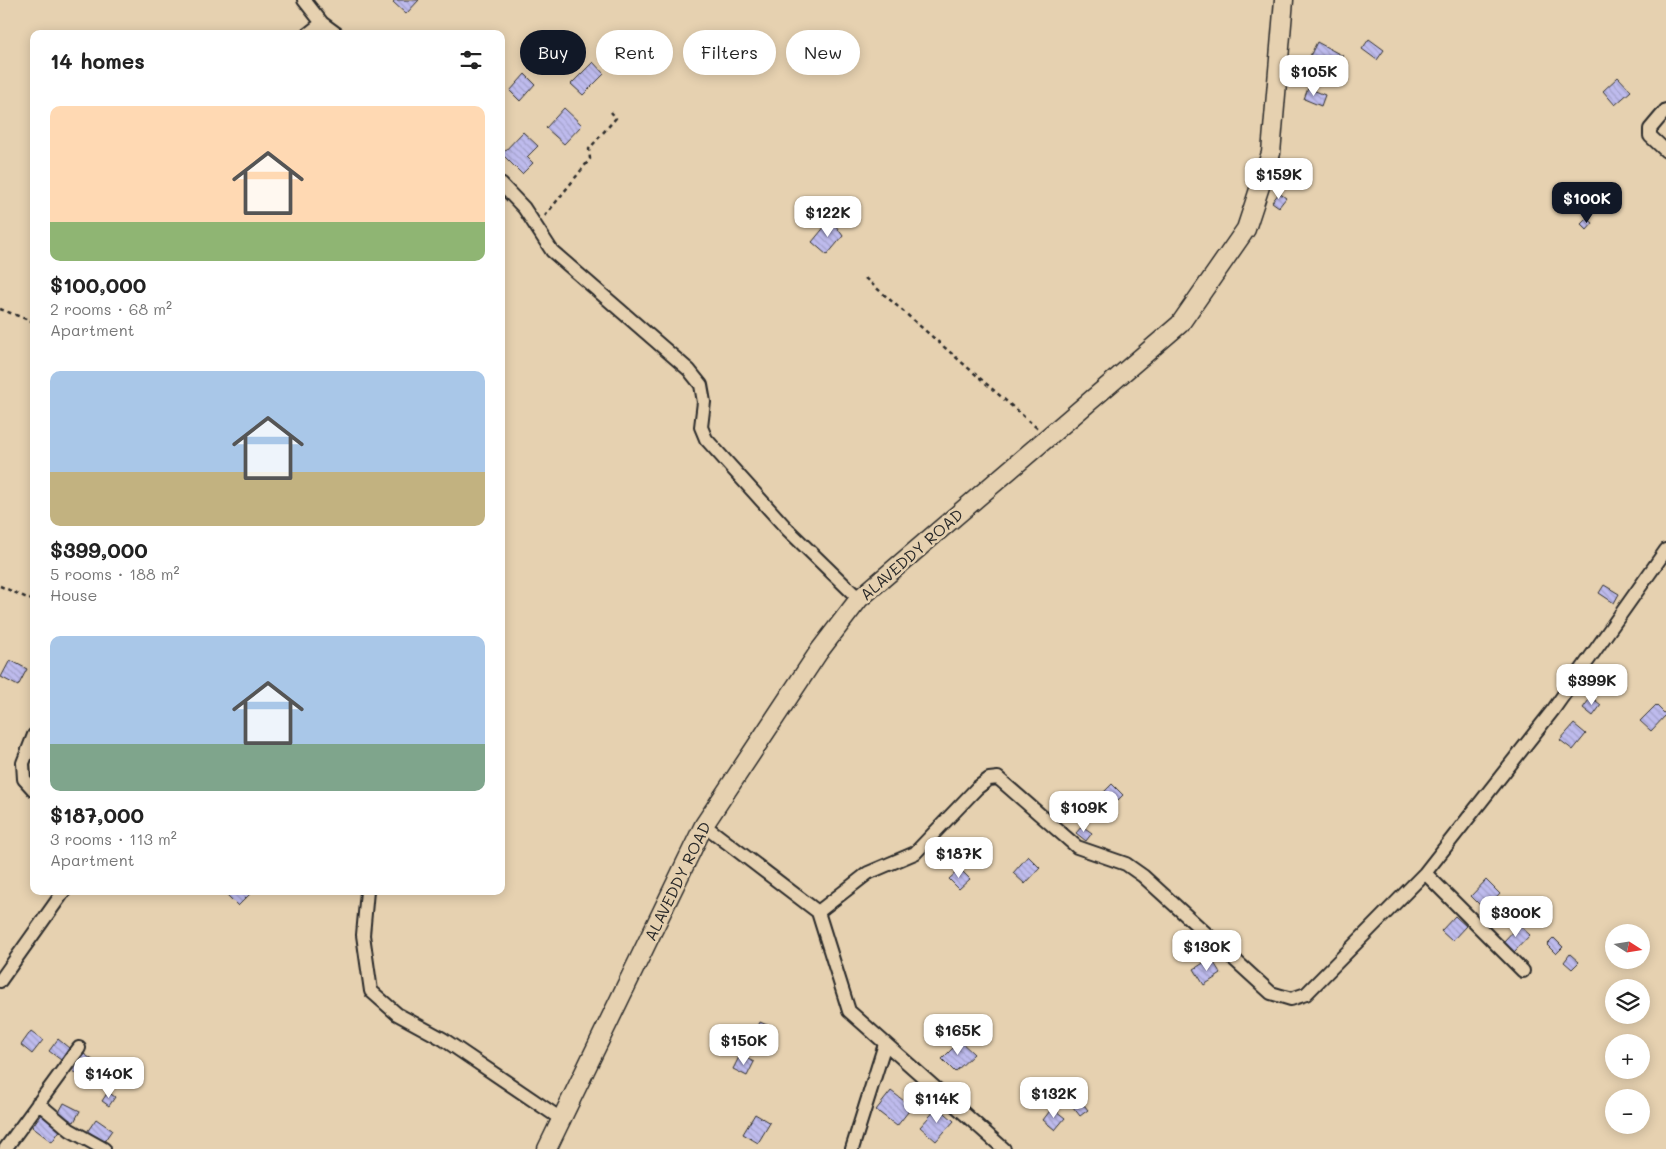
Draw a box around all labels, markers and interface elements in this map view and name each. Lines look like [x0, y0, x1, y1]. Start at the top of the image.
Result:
chip: Buy [520, 30, 586, 75]
chip: Rent [596, 30, 673, 75]
chip: Filters [683, 30, 776, 75]
chip: New [786, 30, 860, 75]
icon: filters [457, 46, 485, 74]
text: 14 homes [50, 47, 145, 74]
pin: $105K [1279, 54, 1349, 97]
text: $105K [1290, 60, 1338, 81]
icon: home [223, 138, 313, 228]
pin: $159K [1244, 158, 1314, 200]
text: $159K [1256, 163, 1302, 184]
pin: $100K [1552, 182, 1622, 224]
text: $100K [1563, 187, 1611, 208]
pin: $122K [793, 196, 863, 238]
text: $122K [805, 201, 851, 222]
text: $100,000 [50, 271, 146, 298]
text: 2 rooms · 68 m² [50, 298, 172, 319]
text: Apartment [50, 319, 135, 340]
icon: home [223, 403, 313, 493]
street label: ALAVEDDY ROAD [855, 503, 967, 605]
text: $399,000 [50, 536, 148, 563]
text: 5 rooms · 188 m² [50, 563, 180, 584]
text: House [50, 584, 97, 605]
pin: $399K [1557, 664, 1627, 706]
icon: home [223, 668, 313, 758]
text: $399K [1567, 669, 1617, 690]
pin: $109K [1049, 790, 1119, 833]
text: $109K [1060, 796, 1108, 817]
text: $187,000 [50, 801, 144, 828]
street label: ALAVEDDY ROAD [639, 818, 715, 944]
text: 3 rooms · 113 m² [50, 828, 177, 849]
pin: $187K [924, 836, 994, 879]
text: $187K [936, 842, 982, 863]
text: Apartment [50, 849, 135, 870]
pin: $300K [1481, 896, 1551, 938]
text: $300K [1491, 901, 1541, 922]
north arrow [1605, 924, 1650, 969]
map controls [1605, 924, 1650, 1134]
pin: $130K [1172, 930, 1242, 972]
text: $130K [1183, 935, 1231, 956]
button: layers [1605, 979, 1650, 1024]
pin: $165K [923, 1014, 993, 1056]
text: $165K [935, 1019, 981, 1040]
pin: $150K [709, 1024, 779, 1066]
text: $150K [720, 1029, 768, 1050]
button: + [1605, 1034, 1650, 1079]
pin: $140K [74, 1056, 144, 1099]
text: $140K [85, 1062, 133, 1083]
pin: $132K [1019, 1076, 1089, 1119]
pin: $114K [902, 1082, 972, 1124]
text: $132K [1031, 1082, 1077, 1103]
text: $114K [915, 1087, 959, 1108]
button: − [1605, 1089, 1650, 1134]

